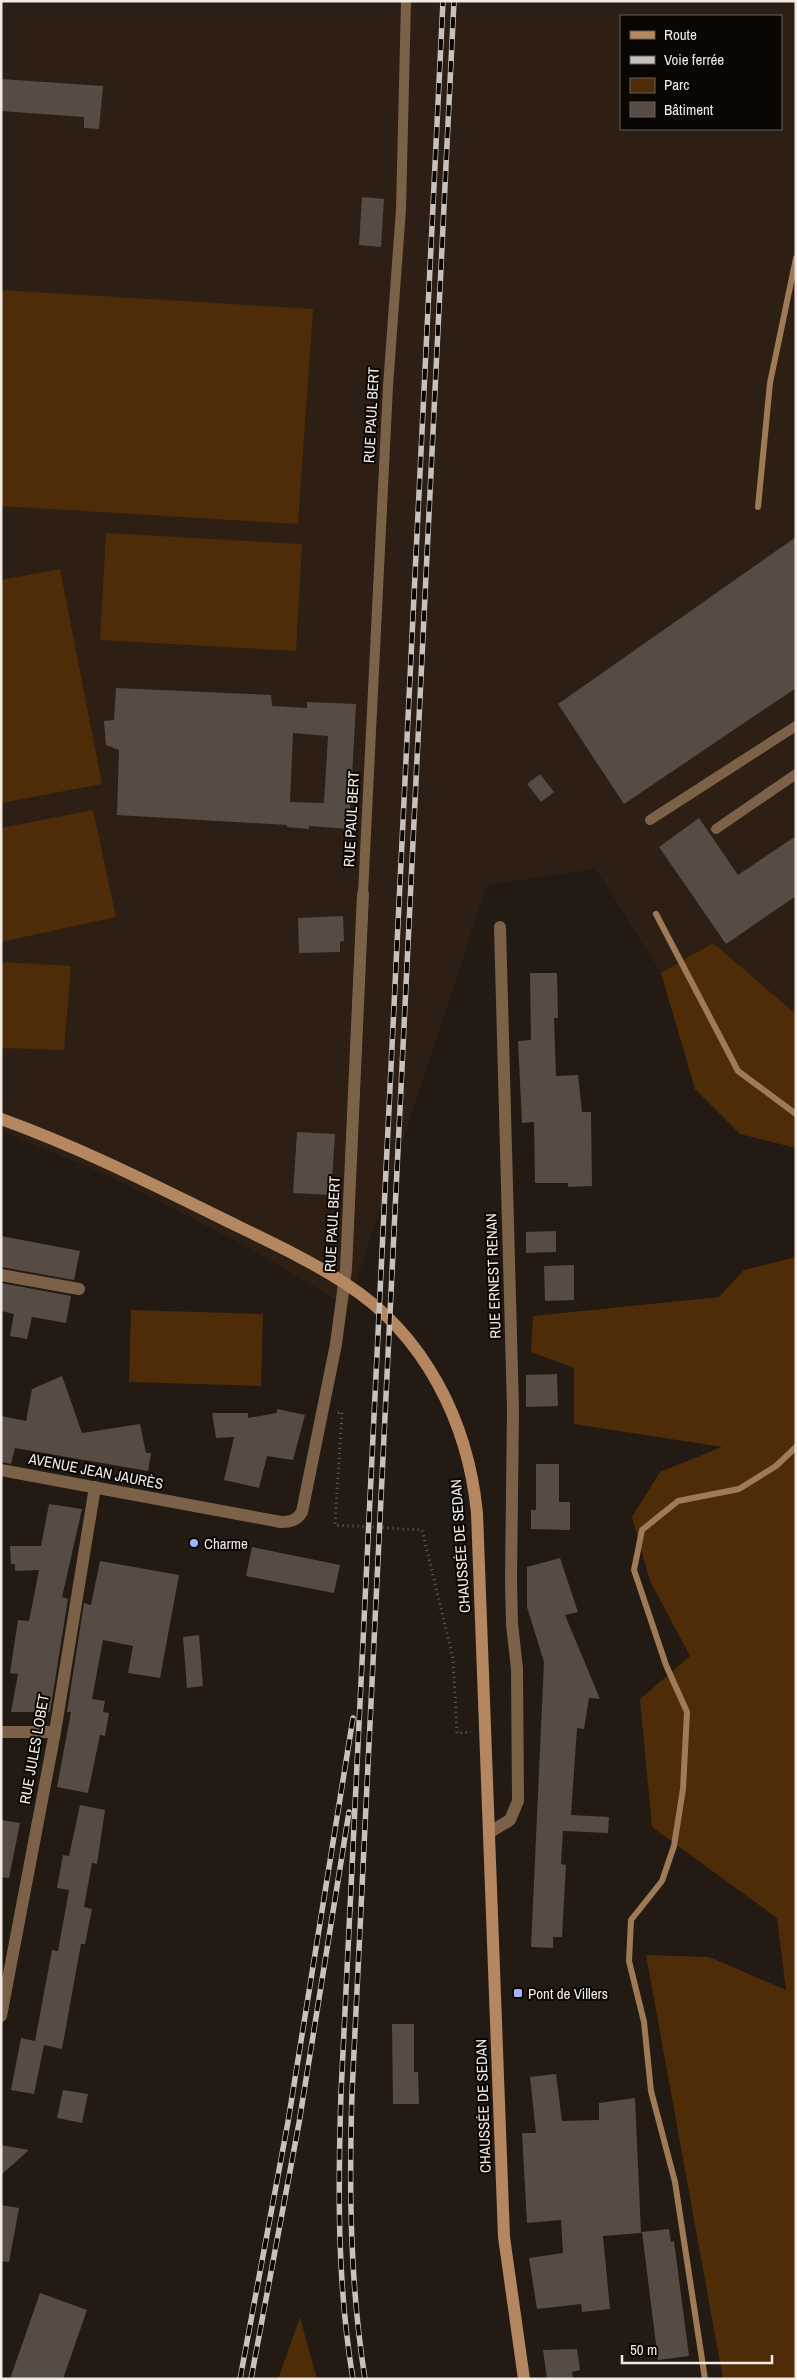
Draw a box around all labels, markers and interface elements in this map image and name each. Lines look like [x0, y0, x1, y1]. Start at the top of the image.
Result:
legend [620, 15, 782, 130]
text: Route [664, 24, 697, 45]
text: Voie ferrée [664, 49, 724, 70]
text: Parc [664, 74, 689, 95]
text: Bâtiment [664, 99, 714, 120]
street label: RUE PAUL BERT [358, 366, 384, 464]
street label: RUE PAUL BERT [338, 770, 364, 868]
street label: RUE PAUL BERT [319, 1175, 345, 1273]
street label: RUE ERNEST RENAN [480, 1213, 506, 1339]
street label: AVENUE JEAN JAURÈS [26, 1447, 165, 1494]
street label: CHAUSSÉE DE SEDAN [445, 1478, 475, 1614]
place label: Charme [204, 1533, 248, 1554]
marker: Charme [188, 1537, 200, 1549]
street label: RUE JULES LOBET [14, 1692, 54, 1806]
place label: Pont de Villers [528, 1983, 608, 2004]
marker: Pont de Villers [512, 1987, 524, 1999]
street label: CHAUSSÉE DE SEDAN [470, 2039, 496, 2173]
scale bar [622, 2332, 772, 2364]
text: 50 m [630, 2339, 657, 2360]

